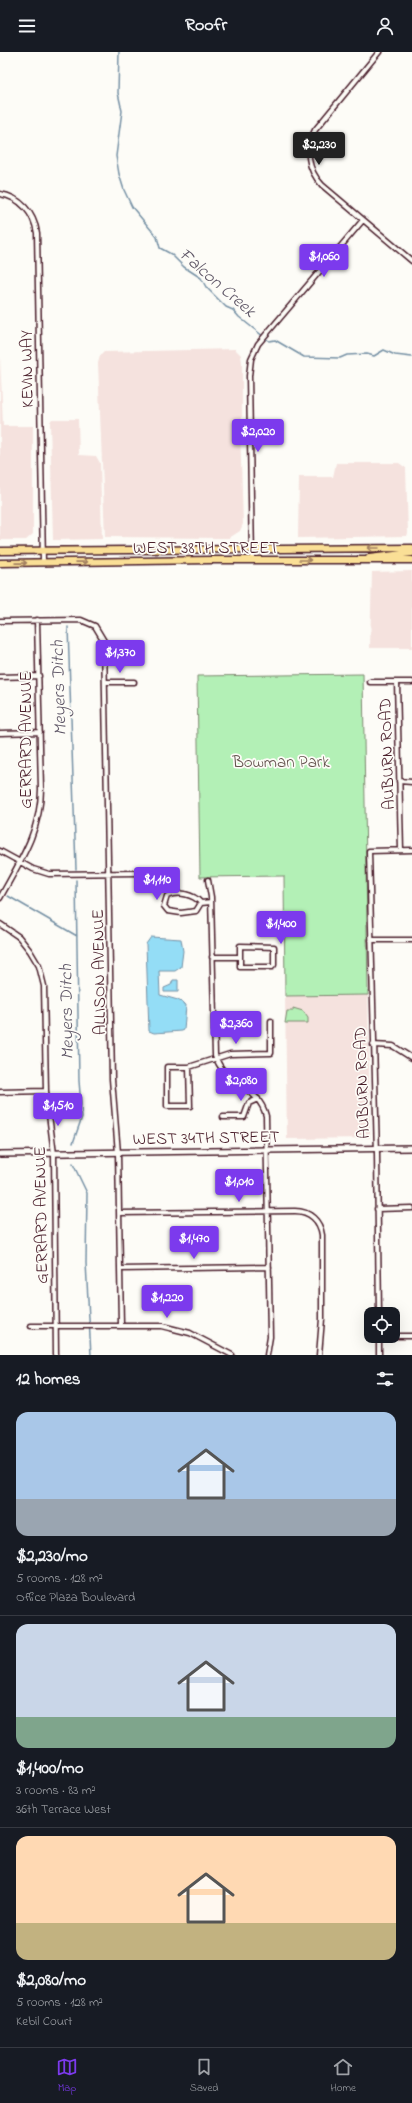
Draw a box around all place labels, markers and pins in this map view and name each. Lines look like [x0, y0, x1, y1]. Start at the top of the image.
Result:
pin: $2,230 [286, 132, 352, 166]
pin: $1,060 [291, 244, 357, 278]
pin: $2,020 [225, 419, 291, 453]
pin: $1,370 [87, 640, 153, 674]
pin: $1,110 [124, 867, 190, 901]
pin: $1,400 [248, 911, 314, 945]
pin: $2,360 [203, 1011, 269, 1045]
pin: $2,080 [208, 1068, 274, 1102]
pin: $1,510 [25, 1093, 91, 1127]
pin: $1,010 [206, 1169, 272, 1203]
pin: $1,470 [161, 1226, 227, 1260]
pin: $1,220 [134, 1285, 200, 1319]

